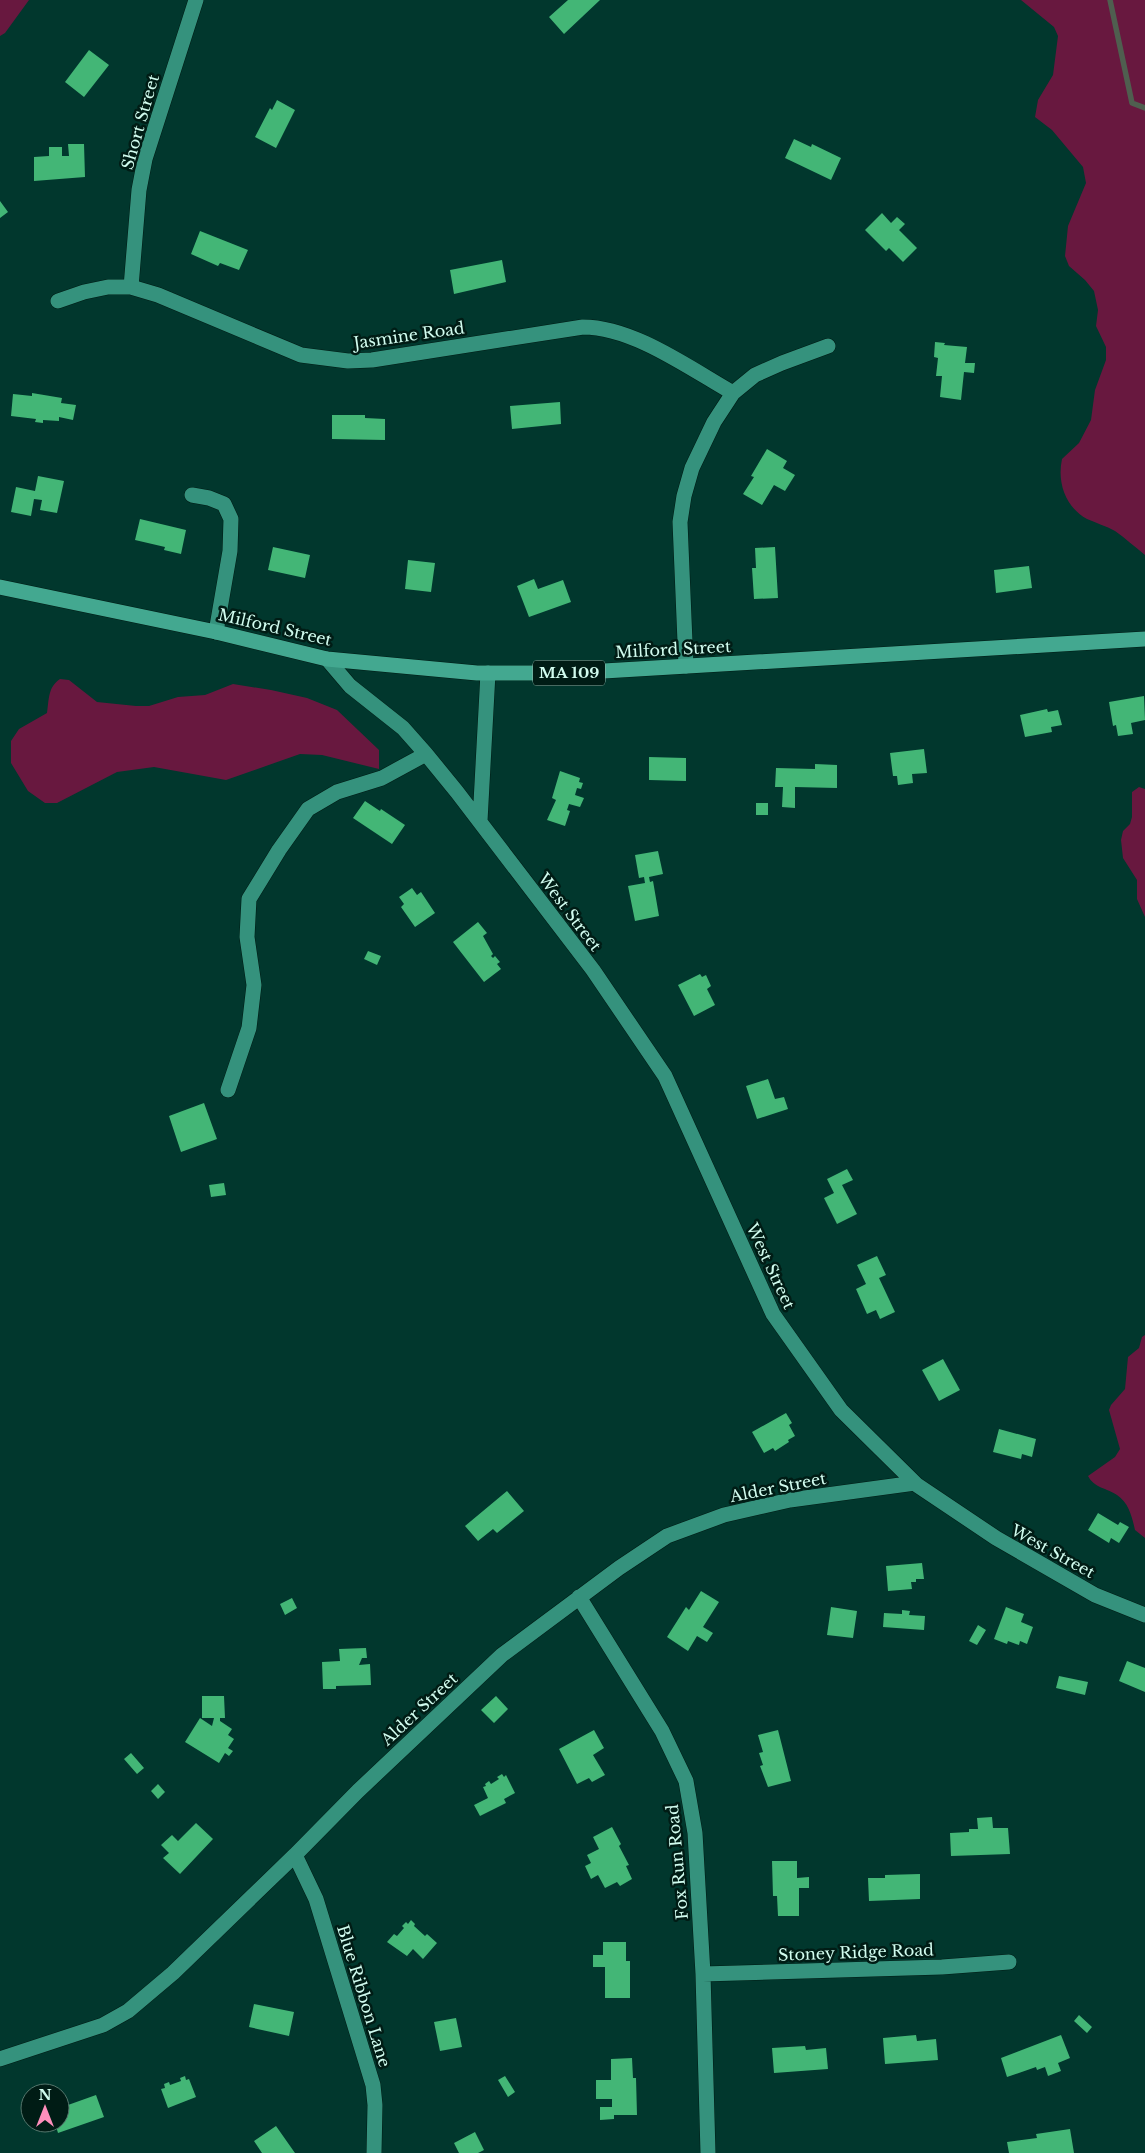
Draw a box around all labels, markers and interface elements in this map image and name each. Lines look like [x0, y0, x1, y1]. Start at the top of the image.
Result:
street label: Short Street [117, 72, 163, 172]
street label: Jasmine Road [350, 317, 466, 353]
street label: Milford Street [216, 604, 334, 650]
street label: Milford Street [615, 636, 731, 662]
road number: MA 109 [533, 660, 605, 686]
street label: West Street [533, 868, 606, 955]
street label: West Street [742, 1219, 800, 1312]
street label: Alder Street [727, 1468, 828, 1506]
street label: West Street [1007, 1519, 1098, 1582]
street label: Alder Street [376, 1668, 461, 1750]
street label: Fox Run Road [662, 1803, 692, 1921]
street label: Blue Ribbon Lane [333, 1922, 395, 2070]
street label: Stoney Ridge Road [778, 1939, 934, 1965]
north arrow [20, 2083, 70, 2133]
text: N [38, 2086, 52, 2104]

